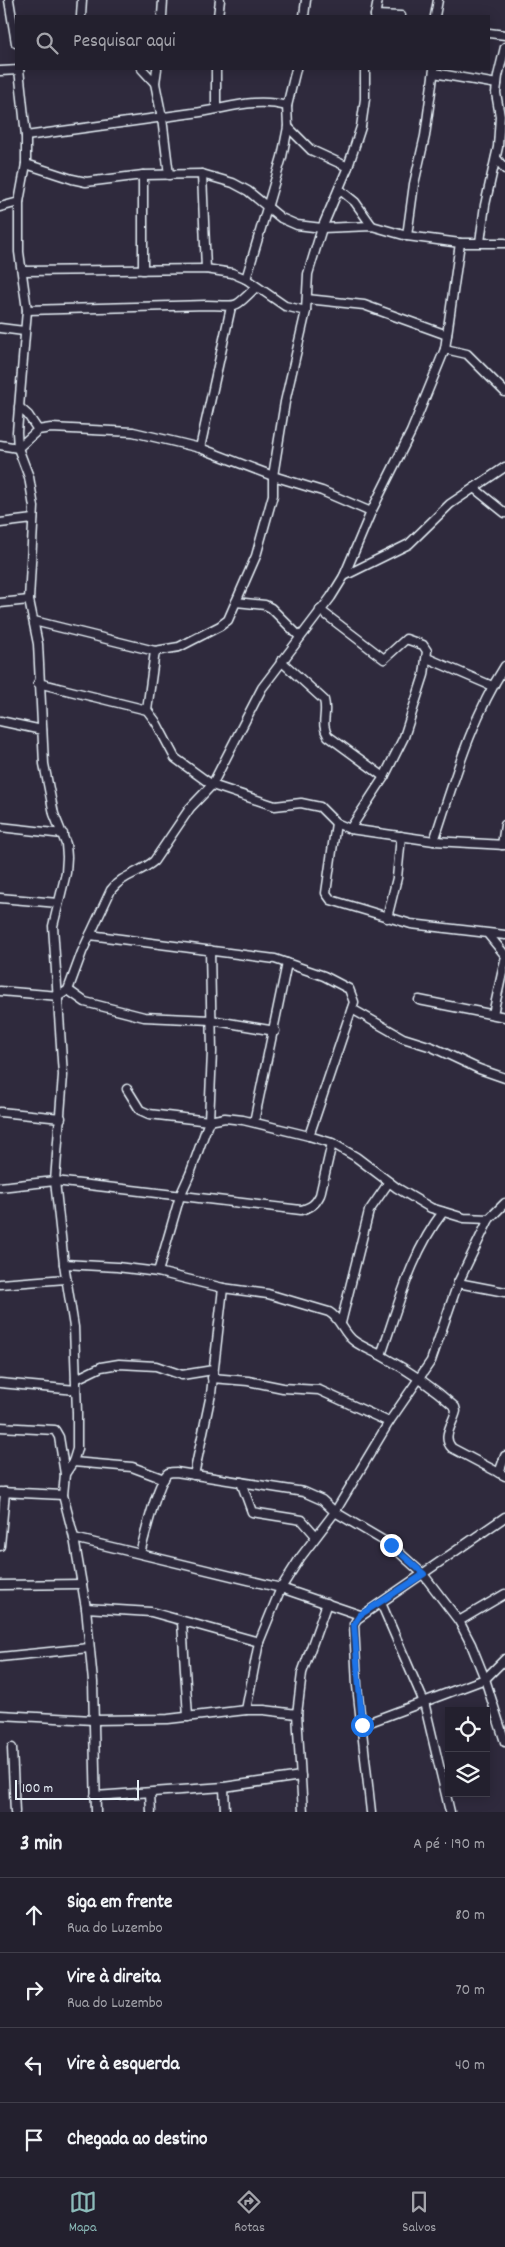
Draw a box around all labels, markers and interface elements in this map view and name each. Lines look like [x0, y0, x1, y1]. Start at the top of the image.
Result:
search box [15, 15, 490, 70]
icon: search [33, 29, 61, 57]
text: Pesquisar aqui [73, 29, 175, 56]
route end [380, 1534, 403, 1557]
map controls [445, 1707, 490, 1797]
button: locate [445, 1707, 490, 1752]
route start [351, 1714, 374, 1737]
button: layers [445, 1752, 490, 1797]
scale bar [15, 1777, 139, 1800]
text: 100 m [22, 1779, 53, 1799]
text: 3 min [20, 1830, 62, 1860]
text: A pé · 190 m [413, 1833, 485, 1856]
text: Siga em frente [67, 1890, 172, 1917]
icon: ahead [20, 1901, 48, 1929]
text: 80 m [455, 1904, 485, 1927]
text: Rua do Luzembo [67, 1917, 163, 1940]
text: Vire à direita [67, 1965, 160, 1992]
icon: right [20, 1976, 48, 2004]
text: 70 m [455, 1979, 485, 2002]
text: Rua do Luzembo [67, 1992, 163, 2015]
icon: left [20, 2051, 48, 2079]
text: Vire à esquerda [67, 2052, 179, 2079]
text: 40 m [455, 2054, 485, 2077]
icon: arrive [20, 2126, 48, 2154]
text: Chegada ao destino [67, 2127, 208, 2154]
tab: Mapa [69, 2188, 97, 2238]
tab: Rotas [234, 2188, 265, 2238]
tab: Salvos [402, 2188, 436, 2238]

